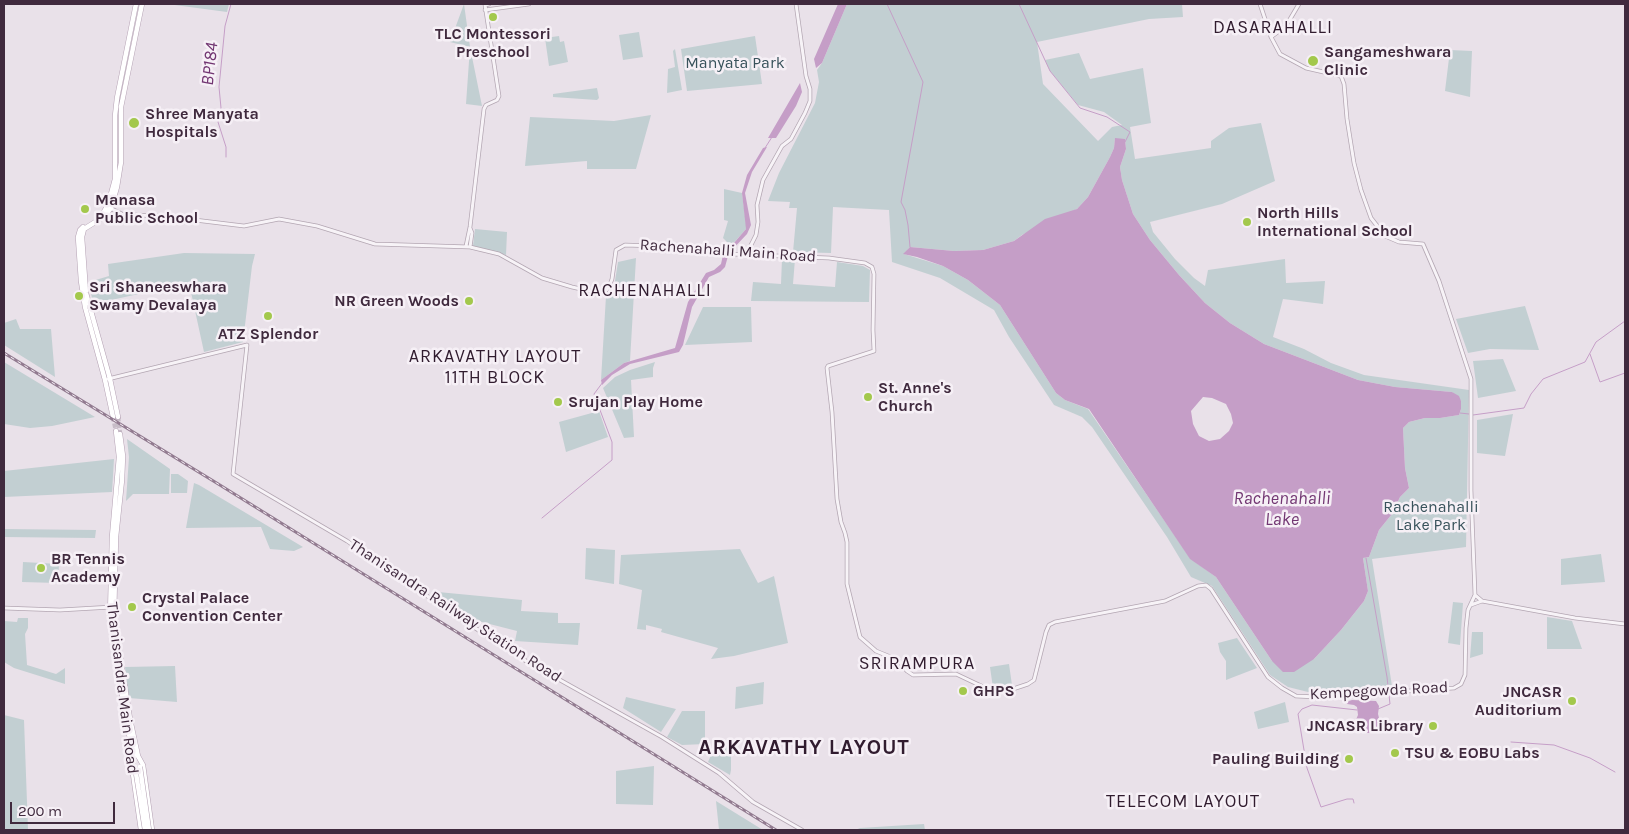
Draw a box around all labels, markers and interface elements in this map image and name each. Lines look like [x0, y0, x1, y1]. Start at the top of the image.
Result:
marker: TLC Montessori Preschool [487, 11, 499, 23]
district label: DASARAHALLI [1212, 17, 1334, 39]
place label: TLC Montessori Preschool [435, 24, 551, 62]
water label: BP184 [197, 41, 223, 87]
place label: Sangameshwara Clinic [1324, 42, 1451, 80]
park label: Manyata Park [685, 53, 785, 73]
marker: Sangameshwara Clinic [1306, 54, 1320, 68]
place label: Shree Manyata Hospitals [145, 104, 259, 142]
marker: Shree Manyata Hospitals [127, 116, 141, 130]
place label: Manasa Public School [95, 190, 198, 228]
marker: Manasa Public School [79, 203, 91, 215]
place label: North Hills International School [1257, 203, 1413, 241]
marker: North Hills International School [1241, 216, 1253, 228]
street label: Rachenahalli Main Road [639, 235, 817, 267]
place label: Sri Shaneeswhara Swamy Devalaya [89, 277, 227, 315]
district label: RACHENAHALLI [577, 280, 713, 302]
marker: Sri Shaneeswhara Swamy Devalaya [73, 290, 85, 302]
place label: NR Green Woods [334, 291, 459, 311]
marker: NR Green Woods [463, 295, 475, 307]
marker: ATZ Splendor [262, 310, 274, 322]
place label: ATZ Splendor [218, 324, 318, 344]
district label: ARKAVATHY LAYOUT 11TH BLOCK [407, 346, 583, 388]
place label: St. Anne's Church [878, 378, 952, 416]
marker: St. Anne's Church [862, 391, 874, 403]
place label: Srujan Play Home [568, 392, 703, 412]
marker: Srujan Play Home [552, 396, 564, 408]
water label: Rachenahalli Lake [1233, 488, 1331, 530]
park label: Rachenahalli Lake Park [1383, 497, 1479, 535]
street label: Thanisandra Railway Station Road [345, 535, 565, 687]
place label: BR Tennis Academy [51, 549, 125, 587]
marker: BR Tennis Academy [35, 562, 47, 574]
place label: Crystal Palace Convention Center [142, 588, 282, 626]
street label: Thanisandra Main Road [102, 601, 142, 775]
marker: Crystal Palace Convention Center [126, 601, 138, 613]
district label: SRIRAMPURA [857, 653, 977, 675]
street label: Kempegowda Road [1309, 678, 1449, 704]
place label: GHPS [973, 681, 1015, 701]
place label: JNCASR Auditorium [1475, 682, 1562, 720]
marker: GHPS [957, 685, 969, 697]
marker: JNCASR Auditorium [1566, 695, 1578, 707]
place label: JNCASR Library [1307, 716, 1423, 736]
marker: JNCASR Library [1427, 720, 1439, 732]
district label: ARKAVATHY LAYOUT [696, 735, 912, 761]
place label: TSU & EOBU Labs [1405, 743, 1540, 763]
marker: TSU & EOBU Labs [1389, 747, 1401, 759]
place label: Pauling Building [1212, 749, 1339, 769]
marker: Pauling Building [1343, 753, 1355, 765]
district label: TELECOM LAYOUT [1104, 791, 1262, 813]
scale bar [12, 792, 118, 824]
text: 200 m [18, 802, 62, 820]

